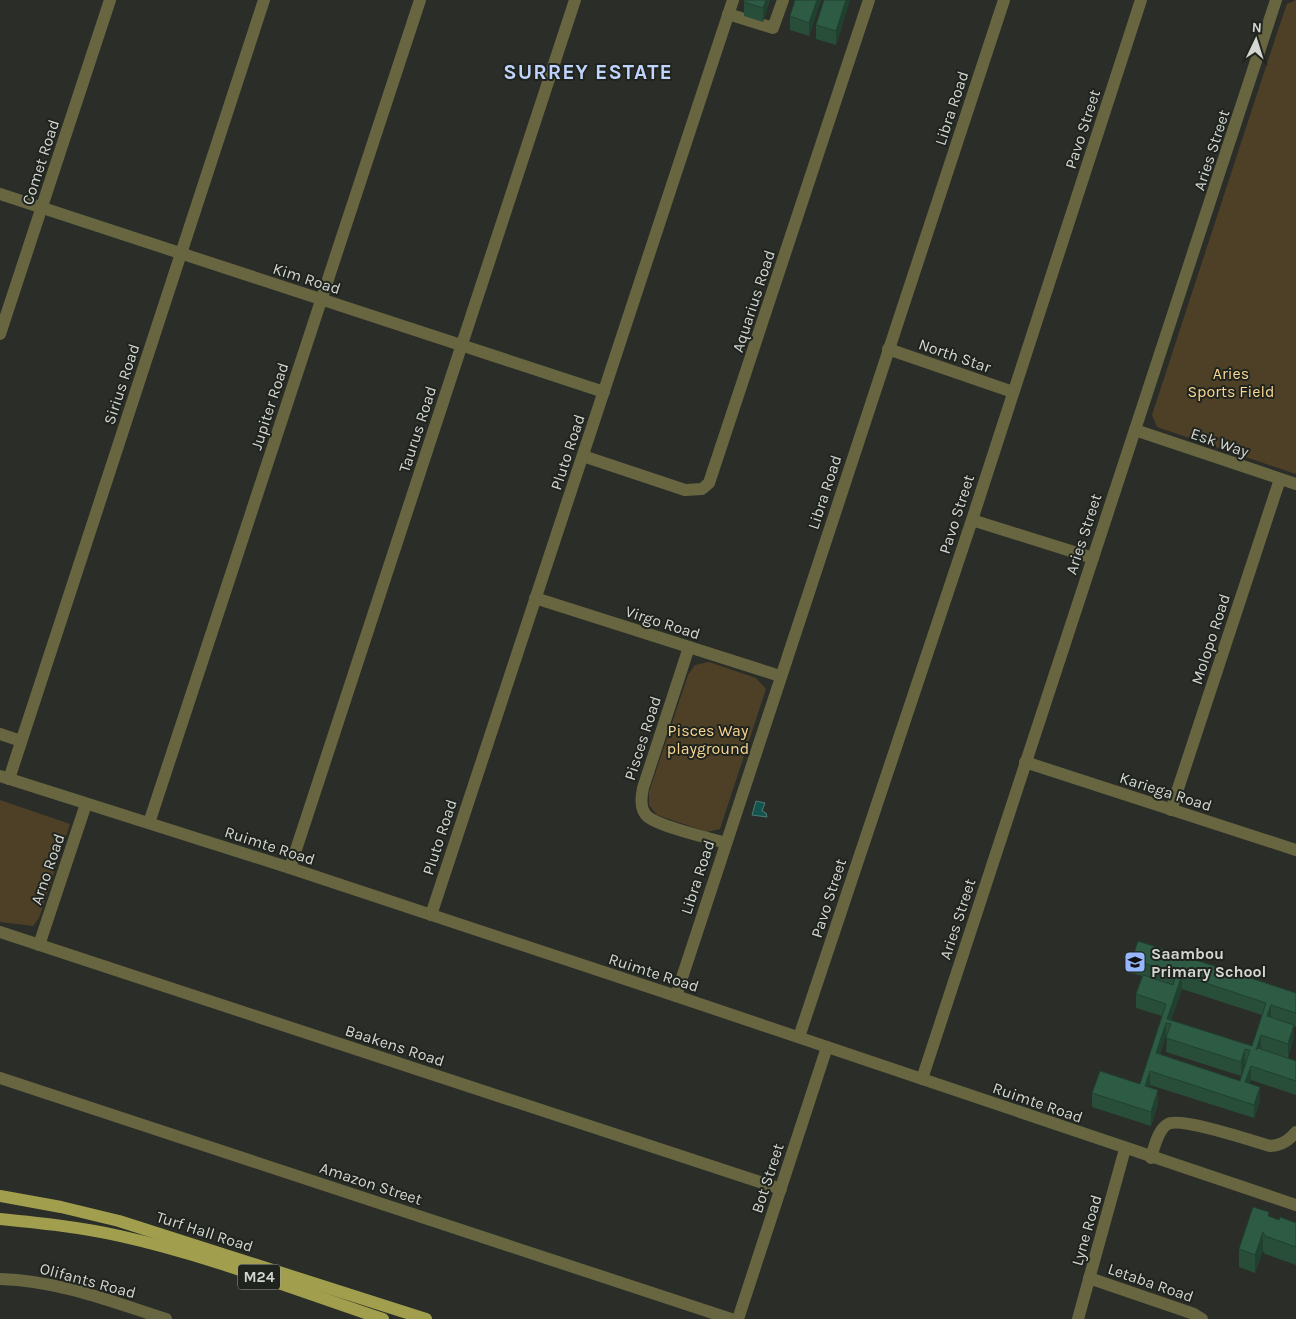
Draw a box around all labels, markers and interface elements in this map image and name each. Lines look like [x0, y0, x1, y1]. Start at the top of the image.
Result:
north arrow [1231, 15, 1281, 65]
text: N [1251, 19, 1262, 36]
district label: SURREY ESTATE [503, 60, 673, 84]
street label: Libra Road [931, 69, 972, 148]
street label: Pavo Street [1061, 87, 1104, 171]
street label: Aries Street [1189, 107, 1234, 193]
street label: Comet Road [18, 117, 63, 207]
street label: Aquarius Road [728, 248, 779, 355]
street label: Kim Road [271, 259, 343, 298]
street label: North Star [916, 334, 994, 377]
street label: Sirius Road [100, 341, 143, 427]
street label: Jupiter Road [246, 360, 293, 452]
park label: Aries Sports Field [1187, 364, 1275, 401]
street label: Taurus Road [395, 384, 440, 475]
street label: Pluto Road [546, 412, 589, 492]
street label: Esk Way [1188, 424, 1252, 461]
street label: Libra Road [804, 453, 845, 532]
street label: Pavo Street [935, 472, 978, 556]
street label: Aries Street [1061, 491, 1106, 577]
street label: Molopo Road [1187, 591, 1234, 687]
street label: Virgo Road [623, 601, 703, 644]
street label: Pisces Road [620, 694, 665, 783]
park label: Pisces Way playground [667, 721, 749, 758]
street label: Kariega Road [1117, 768, 1214, 815]
street label: Pluto Road [418, 797, 461, 877]
street label: Ruimte Road [222, 822, 318, 869]
street label: Arno Road [26, 831, 69, 907]
street label: Libra Road [677, 838, 718, 917]
street label: Pavo Street [807, 856, 850, 940]
street label: Aries Street [935, 876, 980, 962]
place label: Saambou Primary School [1151, 944, 1266, 981]
street label: Ruimte Road [606, 949, 702, 996]
school or university icon: Saambou Primary School [1123, 950, 1147, 974]
street label: Baakens Road [343, 1020, 447, 1071]
street label: Ruimte Road [990, 1078, 1085, 1127]
street label: Bot Street [747, 1141, 788, 1216]
street label: Amazon Street [317, 1158, 425, 1209]
street label: Lyne Road [1067, 1192, 1106, 1268]
street label: Turf Hall Road [154, 1207, 256, 1256]
street label: Olifants Road [38, 1259, 138, 1302]
street label: Letaba Road [1105, 1259, 1196, 1306]
road number: M24 [238, 1264, 280, 1290]

